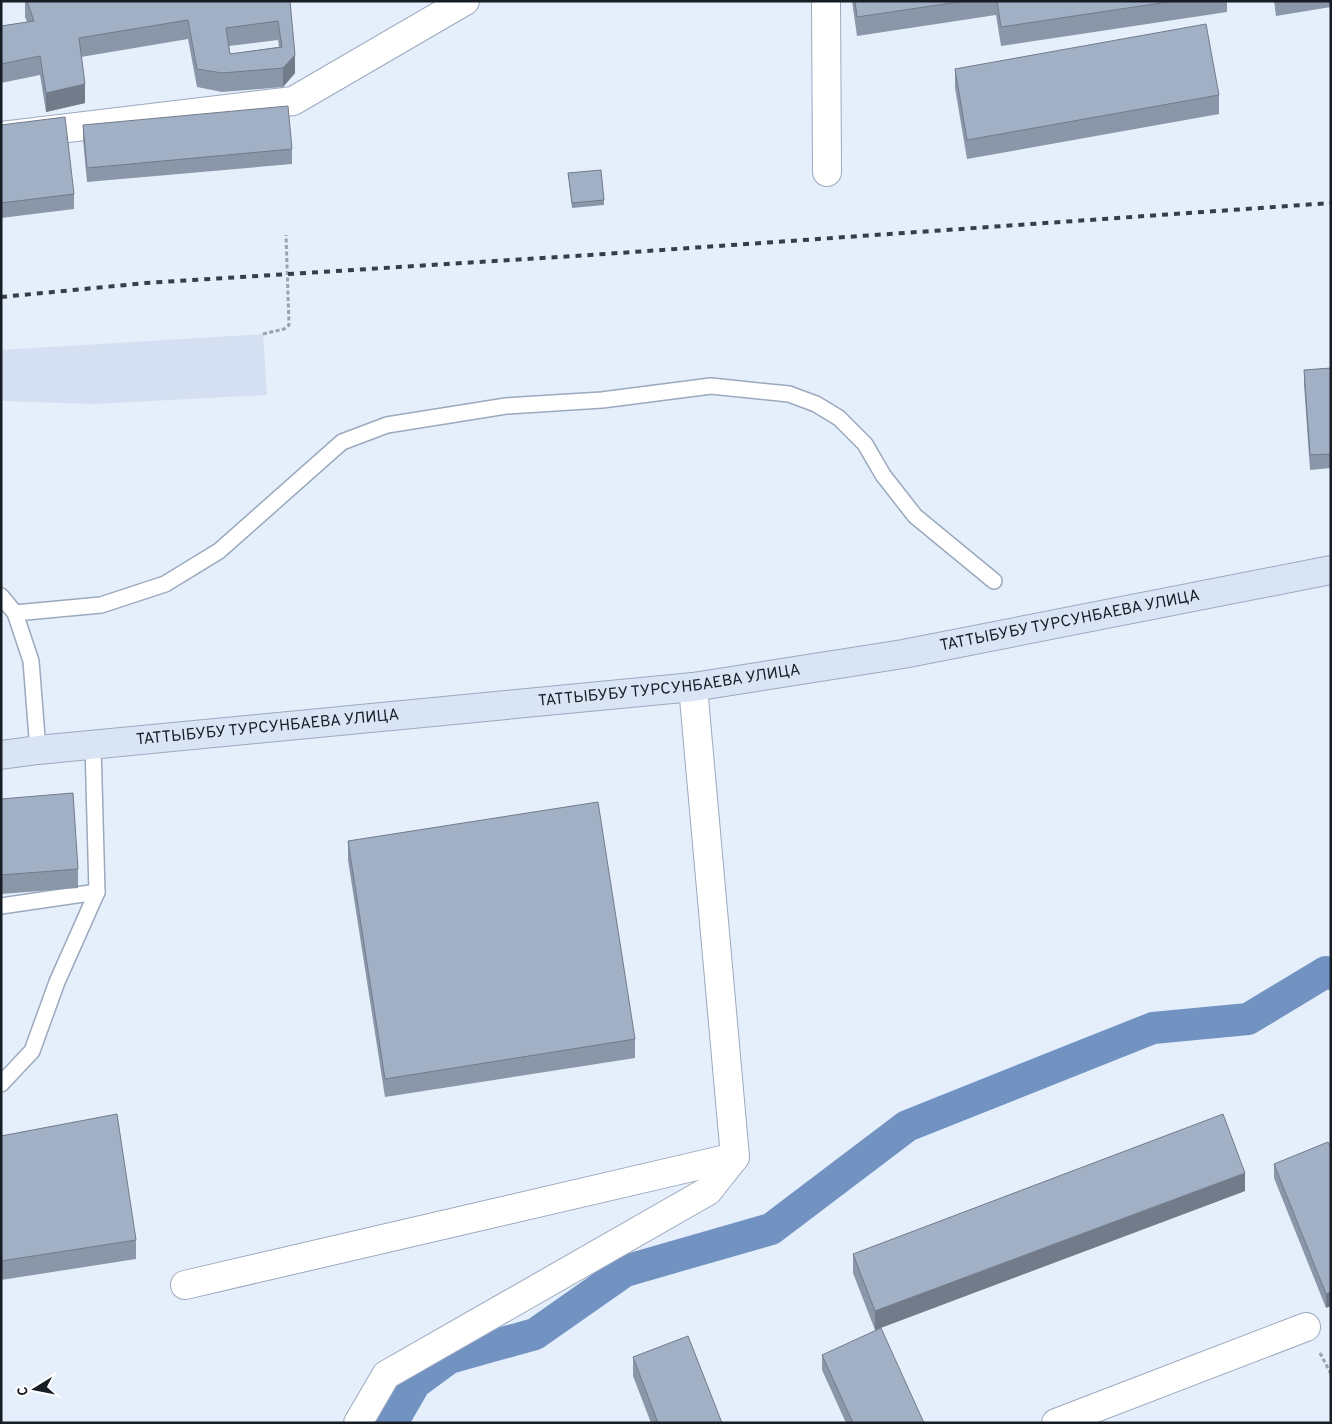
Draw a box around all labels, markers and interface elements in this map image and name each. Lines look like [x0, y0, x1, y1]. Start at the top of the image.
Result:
street label: ТАТТЫБУБУ ТУРСУНБАЕВА УЛИЦА [938, 586, 1202, 657]
street label: ТАТТЫБУБУ ТУРСУНБАЕВА УЛИЦА [537, 660, 802, 712]
street label: ТАТТЫБУБУ ТУРСУНБАЕВА УЛИЦА [135, 705, 400, 751]
north arrow [10, 1364, 60, 1414]
text: С [15, 1385, 33, 1397]

